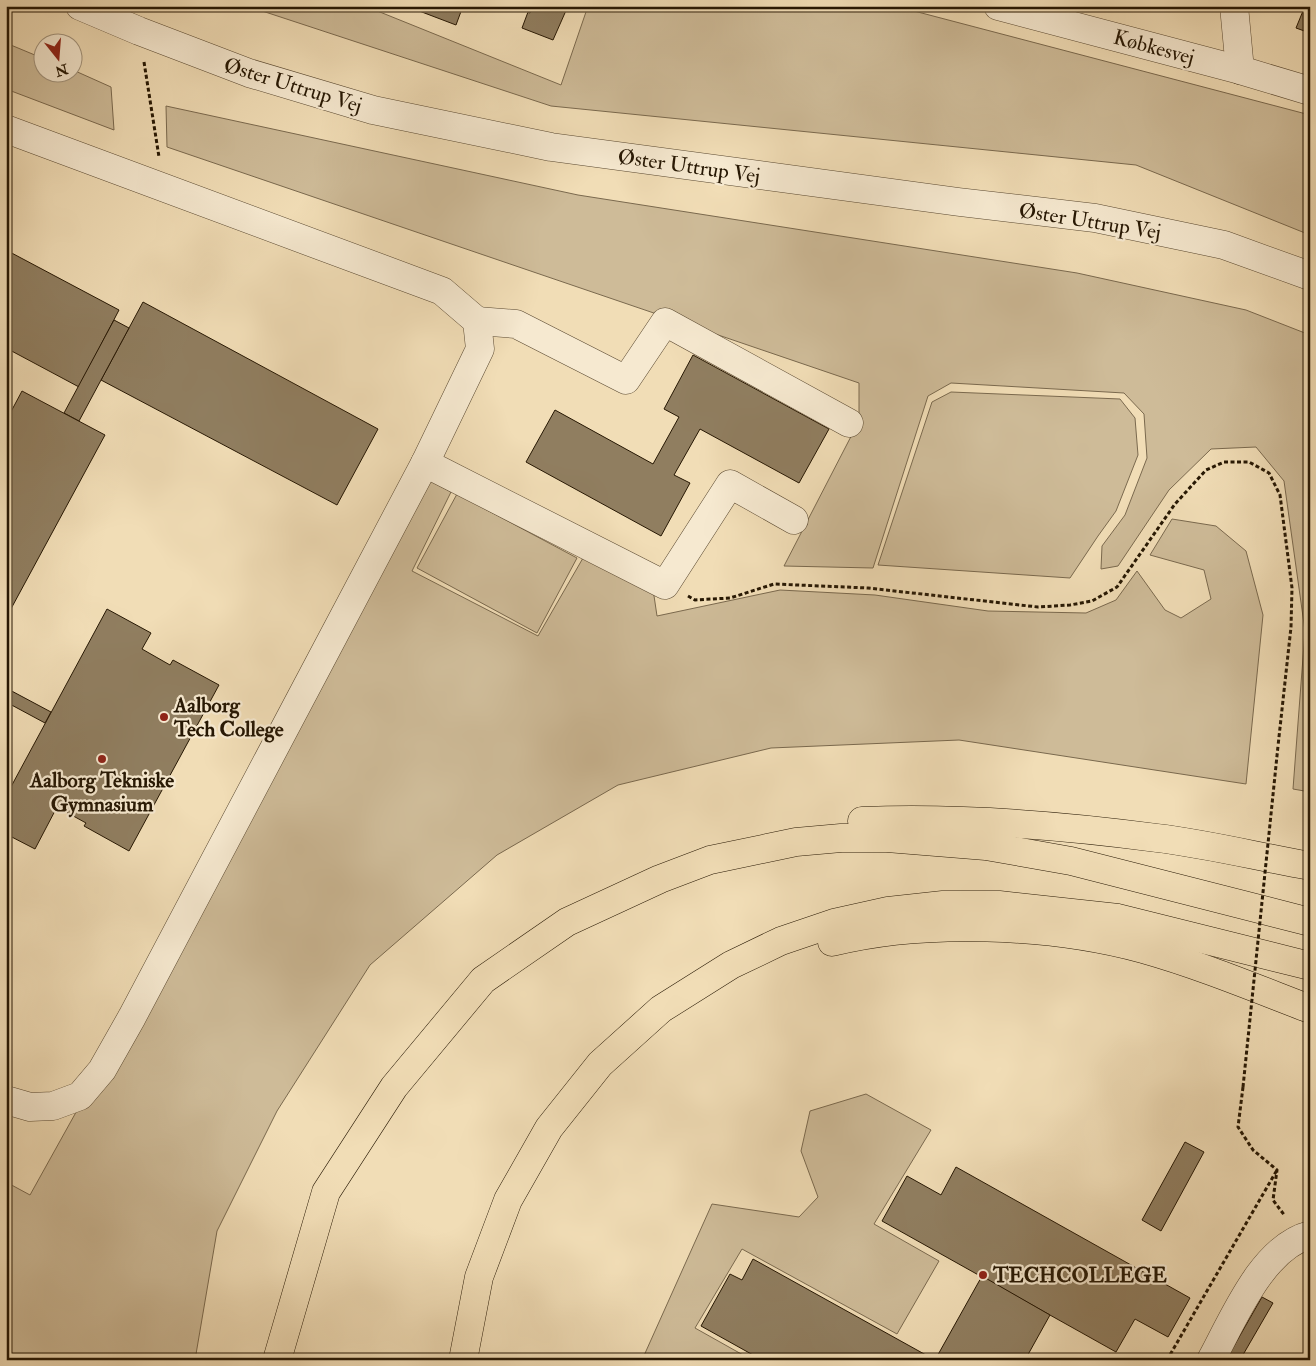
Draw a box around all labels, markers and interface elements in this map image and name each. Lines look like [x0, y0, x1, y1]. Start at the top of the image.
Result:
street label: Købkesvej [1110, 24, 1197, 71]
north arrow [32, 32, 82, 82]
street label: Øster Uttrup Vej [220, 52, 365, 119]
text: N [53, 60, 71, 80]
street label: Øster Uttrup Vej [616, 143, 762, 190]
street label: Øster Uttrup Vej [1017, 197, 1163, 246]
place label: Aalborg Tech College [173, 692, 284, 743]
marker: Aalborg Tech College [158, 711, 170, 723]
marker: Aalborg Tekniske Gymnasium [96, 753, 108, 765]
place label: Aalborg Tekniske Gymnasium [29, 767, 174, 818]
place label: TECHCOLLEGE [992, 1262, 1167, 1289]
marker: TECHCOLLEGE [977, 1269, 989, 1281]

